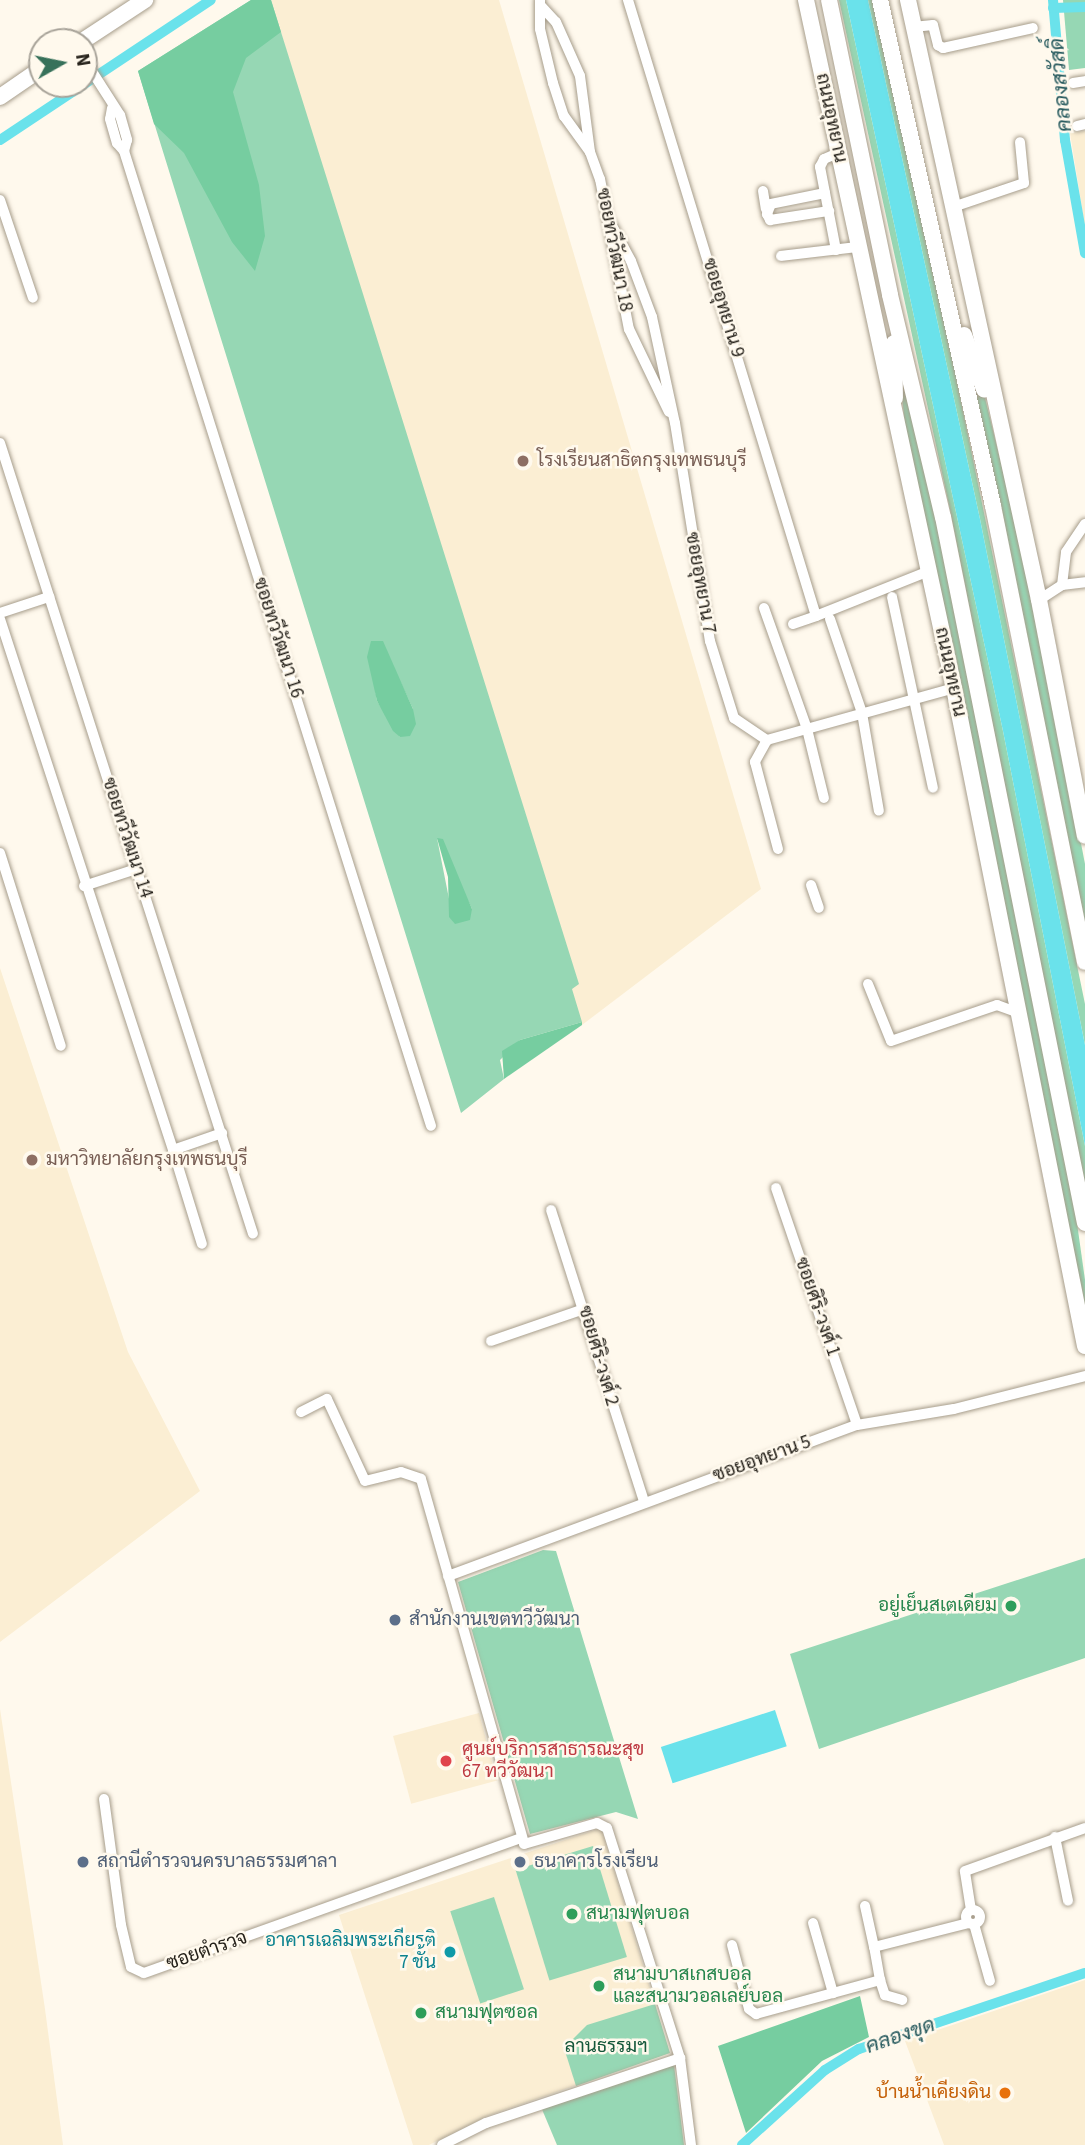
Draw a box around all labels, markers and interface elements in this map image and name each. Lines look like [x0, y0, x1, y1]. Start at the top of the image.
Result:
north arrow [28, 28, 98, 98]
water label: คลองสวัสดิ์ [1043, 37, 1077, 133]
text: N [68, 52, 97, 68]
street label: ถนนอุทยาน [810, 71, 852, 165]
street label: ซอยทวีวัฒนา 18 [591, 186, 637, 314]
street label: ซอยอุทยาน 9 [697, 256, 749, 360]
place label: โรงเรียนสาธิตกรุงเทพธนบุรี [537, 450, 747, 472]
marker: โรงเรียนสาธิตกรุงเทพธนบุรี [515, 453, 531, 469]
street label: ซอยอุทยาน 7 [680, 530, 720, 636]
street label: ซอยทวีวัฒนา 16 [248, 575, 308, 701]
street label: ถนนอุทยาน [929, 625, 971, 719]
street label: ซอยทวีวัฒนา 14 [97, 775, 157, 901]
place label: มหาวิทยาลัยกรุงเทพธนบุรี [46, 1149, 248, 1171]
marker: มหาวิทยาลัยกรุงเทพธนบุรี [24, 1152, 40, 1168]
street label: ซอยศิริ-วงศ์ 1 [789, 1254, 845, 1360]
street label: ซอยศิริ-วงศ์ 2 [573, 1303, 623, 1409]
street label: ซอยอุทยาน 5 [710, 1431, 814, 1487]
place label: อยู่เย็นสเตเดียม [878, 1595, 997, 1617]
marker: อยู่เย็นสเตเดียม [1003, 1598, 1019, 1614]
place label: สำนักงานเขตทวีวัฒนา [409, 1609, 580, 1631]
marker: สำนักงานเขตทวีวัฒนา [387, 1612, 403, 1628]
place label: ศูนย์บริการสาธารณะสุข 67 ทวีวัฒนา [462, 1739, 644, 1783]
marker: ศูนย์บริการสาธารณะสุข 67 ทวีวัฒนา [436, 1751, 456, 1771]
place label: สถานีตำรวจนครบาลธรรมศาลา [97, 1851, 337, 1873]
place label: ธนาคารโรงเรียน [534, 1851, 659, 1873]
marker: สถานีตำรวจนครบาลธรรมศาลา [75, 1854, 91, 1870]
marker: ธนาคารโรงเรียน [512, 1854, 528, 1870]
place label: สนามฟุตบอล [586, 1903, 690, 1925]
marker: สนามฟุตบอล [564, 1906, 580, 1922]
street label: ซอยตำรวจ [164, 1927, 250, 1975]
place label: อาคารเฉลิมพระเกียรติ 7 ชั้น [265, 1930, 436, 1974]
marker: อาคารเฉลิมพระเกียรติ 7 ชั้น [442, 1944, 458, 1960]
place label: สนามบาสเกสบอล และสนามวอลเลย์บอล [613, 1964, 783, 2008]
marker: สนามบาสเกสบอล และสนามวอลเลย์บอล [591, 1978, 607, 1994]
place label: สนามฟุตซอล [435, 2002, 538, 2024]
marker: สนามฟุตซอล [413, 2005, 429, 2021]
water label: คลองขุด [862, 2011, 938, 2059]
park label: ลานธรรมฯ [564, 2036, 648, 2058]
place label: บ้านน้ำเคียงดิน [876, 2082, 991, 2104]
marker: บ้านน้ำเคียงดิน [997, 2085, 1013, 2101]

